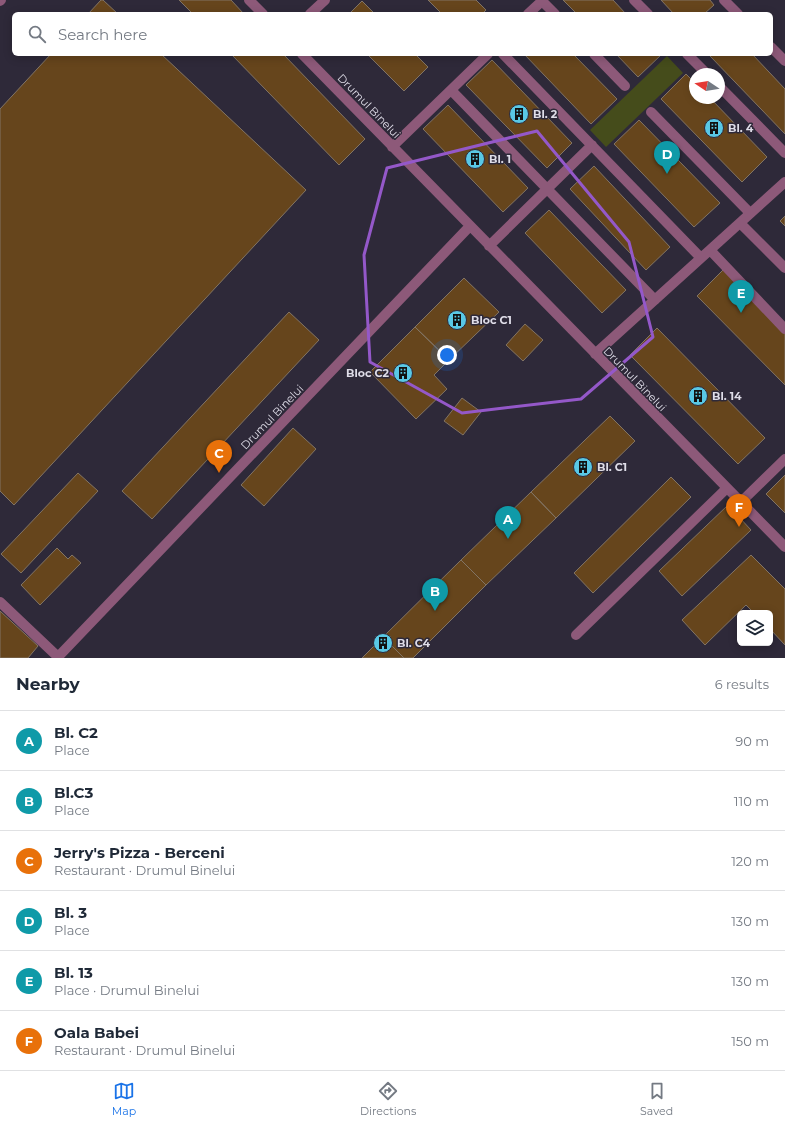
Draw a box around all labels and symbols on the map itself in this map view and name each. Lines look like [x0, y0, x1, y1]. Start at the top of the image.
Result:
north arrow [689, 68, 725, 104]
street label: Drumul Binelui [335, 71, 403, 141]
building icon: Bl. 2 [508, 103, 530, 125]
place label: Bl. 2 [533, 107, 558, 121]
building icon: Bl. 4 [703, 117, 725, 139]
place label: Bl. 4 [728, 121, 754, 135]
pin: D [654, 141, 680, 174]
building icon: Bl. 1 [464, 148, 486, 170]
place label: Bl. 1 [489, 152, 511, 166]
pin: E [728, 280, 754, 313]
building icon: Bloc C1 [446, 309, 468, 331]
place label: Bloc C1 [471, 313, 512, 327]
street label: Drumul Binelui [601, 344, 669, 414]
your location [437, 345, 457, 365]
building icon: Bloc C2 [392, 362, 414, 384]
place label: Bloc C2 [346, 366, 390, 380]
street label: Drumul Binelui [238, 382, 306, 452]
building icon: Bl. 14 [687, 385, 709, 407]
place label: Bl. 14 [712, 389, 742, 403]
pin: C [206, 440, 232, 473]
building icon: Bl. C1 [572, 456, 594, 478]
place label: Bl. C1 [597, 460, 627, 474]
pin: F [726, 494, 752, 527]
pin: A [495, 506, 521, 539]
pin: B [422, 578, 448, 611]
building icon: Bl. C4 [372, 632, 394, 654]
place label: Bl. C4 [397, 636, 431, 650]

